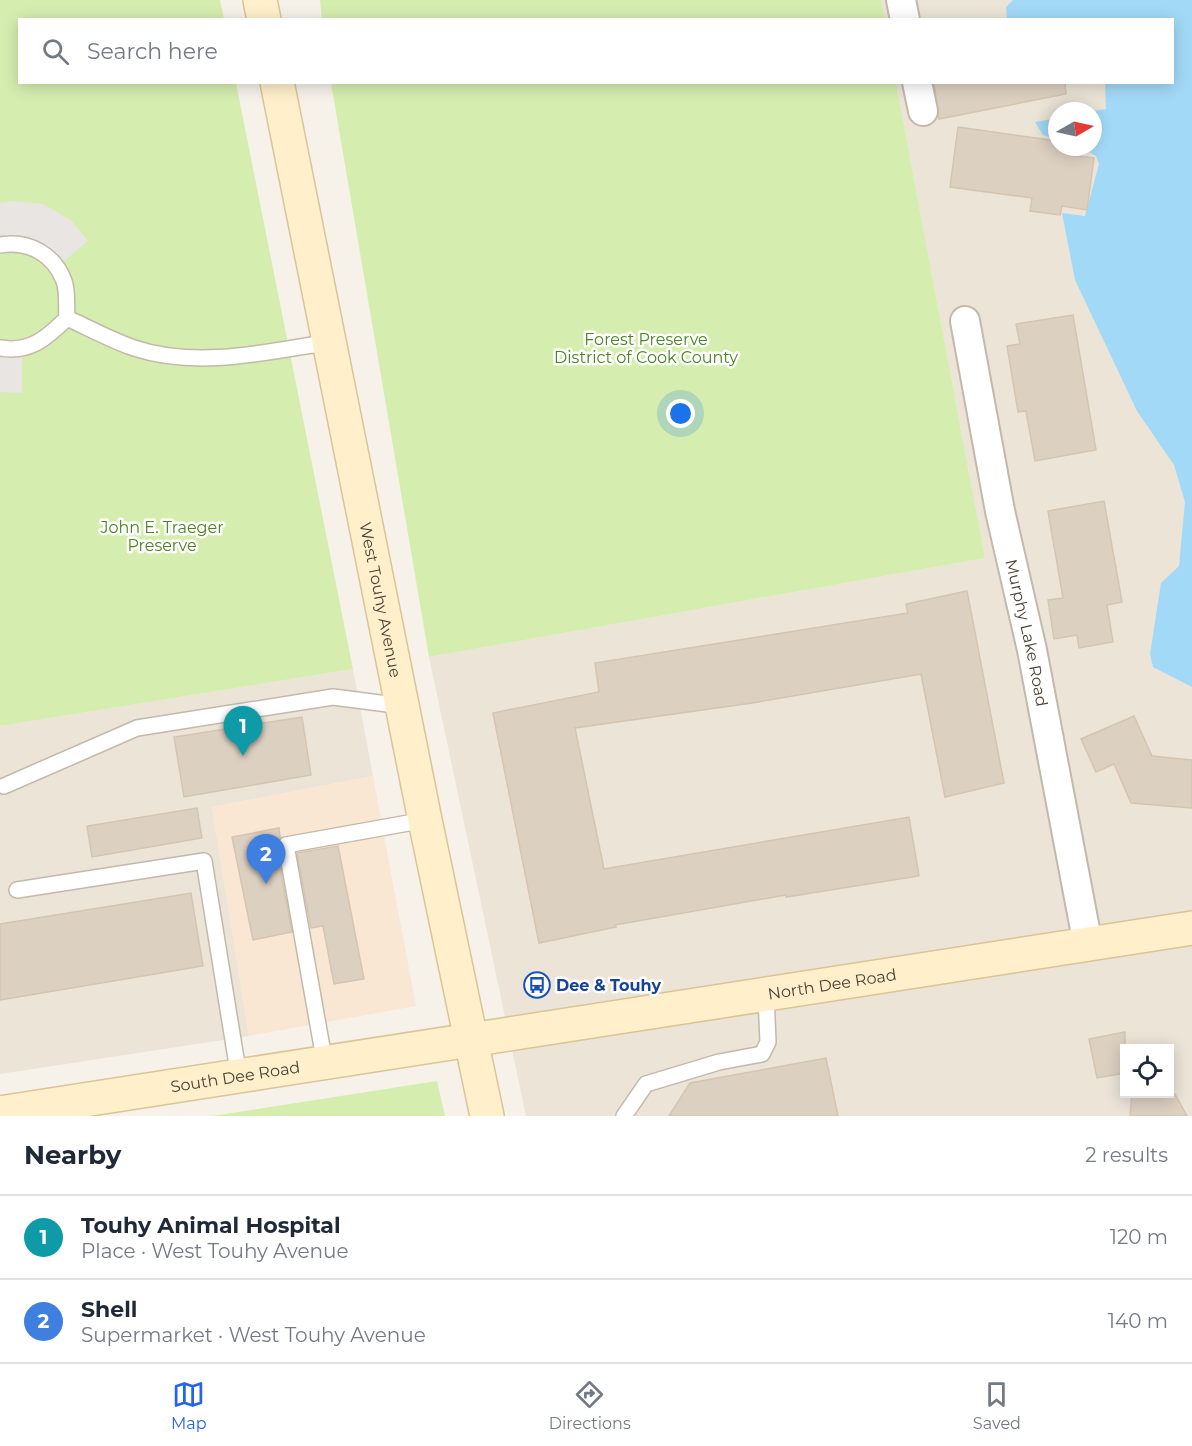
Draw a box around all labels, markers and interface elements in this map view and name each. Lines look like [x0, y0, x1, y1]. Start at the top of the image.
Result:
search box [18, 18, 1174, 84]
icon: search [39, 35, 72, 68]
text: Search here [87, 38, 218, 65]
north arrow [1048, 102, 1102, 156]
park label: Forest Preserve District of Cook County [554, 330, 738, 367]
your location [666, 399, 695, 428]
park label: John E. Traeger Preserve [99, 518, 224, 555]
street label: West Touhy Avenue [355, 520, 405, 679]
street label: Murphy Lake Road [1001, 557, 1052, 708]
pin: 1 [224, 706, 262, 756]
pin: 2 [246, 834, 286, 884]
street label: North Dee Road [766, 965, 898, 1004]
bus stop icon: Dee & Touhy [522, 970, 552, 1000]
place label: Dee & Touhy [556, 976, 662, 995]
map controls [1120, 1044, 1174, 1098]
button: locate [1120, 1044, 1174, 1098]
street label: South Dee Road [169, 1058, 301, 1096]
text: Nearby [24, 1139, 121, 1171]
text: 2 results [1085, 1143, 1168, 1167]
text: Touhy Animal Hospital [81, 1212, 341, 1239]
text: 1 [40, 1225, 47, 1249]
text: 120 m [1110, 1225, 1168, 1249]
text: Place · West Touhy Avenue [81, 1239, 349, 1263]
text: Shell [81, 1296, 137, 1323]
text: 2 [38, 1309, 49, 1333]
text: 140 m [1108, 1309, 1168, 1333]
text: Supermarket · West Touhy Avenue [81, 1323, 426, 1347]
tab: Map [171, 1378, 207, 1433]
tab: Directions [549, 1378, 631, 1433]
tab: Saved [973, 1378, 1021, 1433]

